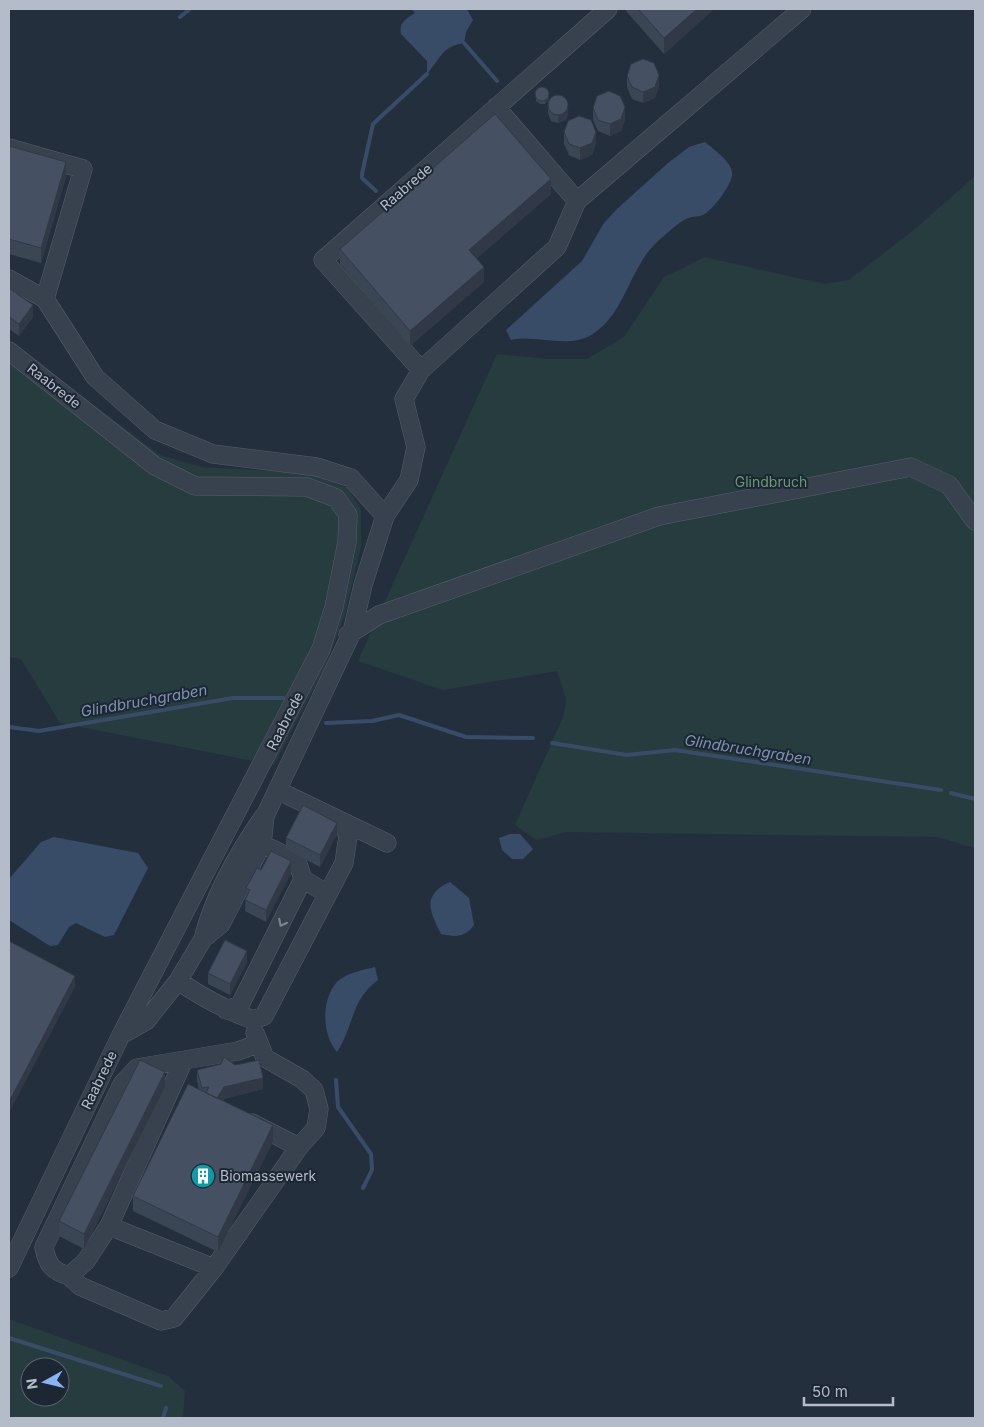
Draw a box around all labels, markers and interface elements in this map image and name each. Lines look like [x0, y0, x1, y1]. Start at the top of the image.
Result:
street label: Raabrede [376, 159, 435, 214]
street label: Raabrede [24, 359, 84, 412]
park label: Glindbruch [735, 473, 807, 490]
water label: Glindbruchgraben [79, 680, 209, 721]
street label: Raabrede [263, 689, 306, 753]
water label: Glindbruchgraben [683, 730, 813, 769]
one-way arrow [277, 918, 288, 927]
street label: Raabrede [77, 1048, 120, 1112]
building icon: Biomassewerk [190, 1163, 216, 1189]
place label: Biomassewerk [220, 1167, 317, 1184]
north arrow [20, 1357, 70, 1407]
scale bar [804, 1374, 893, 1406]
text: N [22, 1377, 41, 1390]
text: 50 m [812, 1382, 848, 1401]

